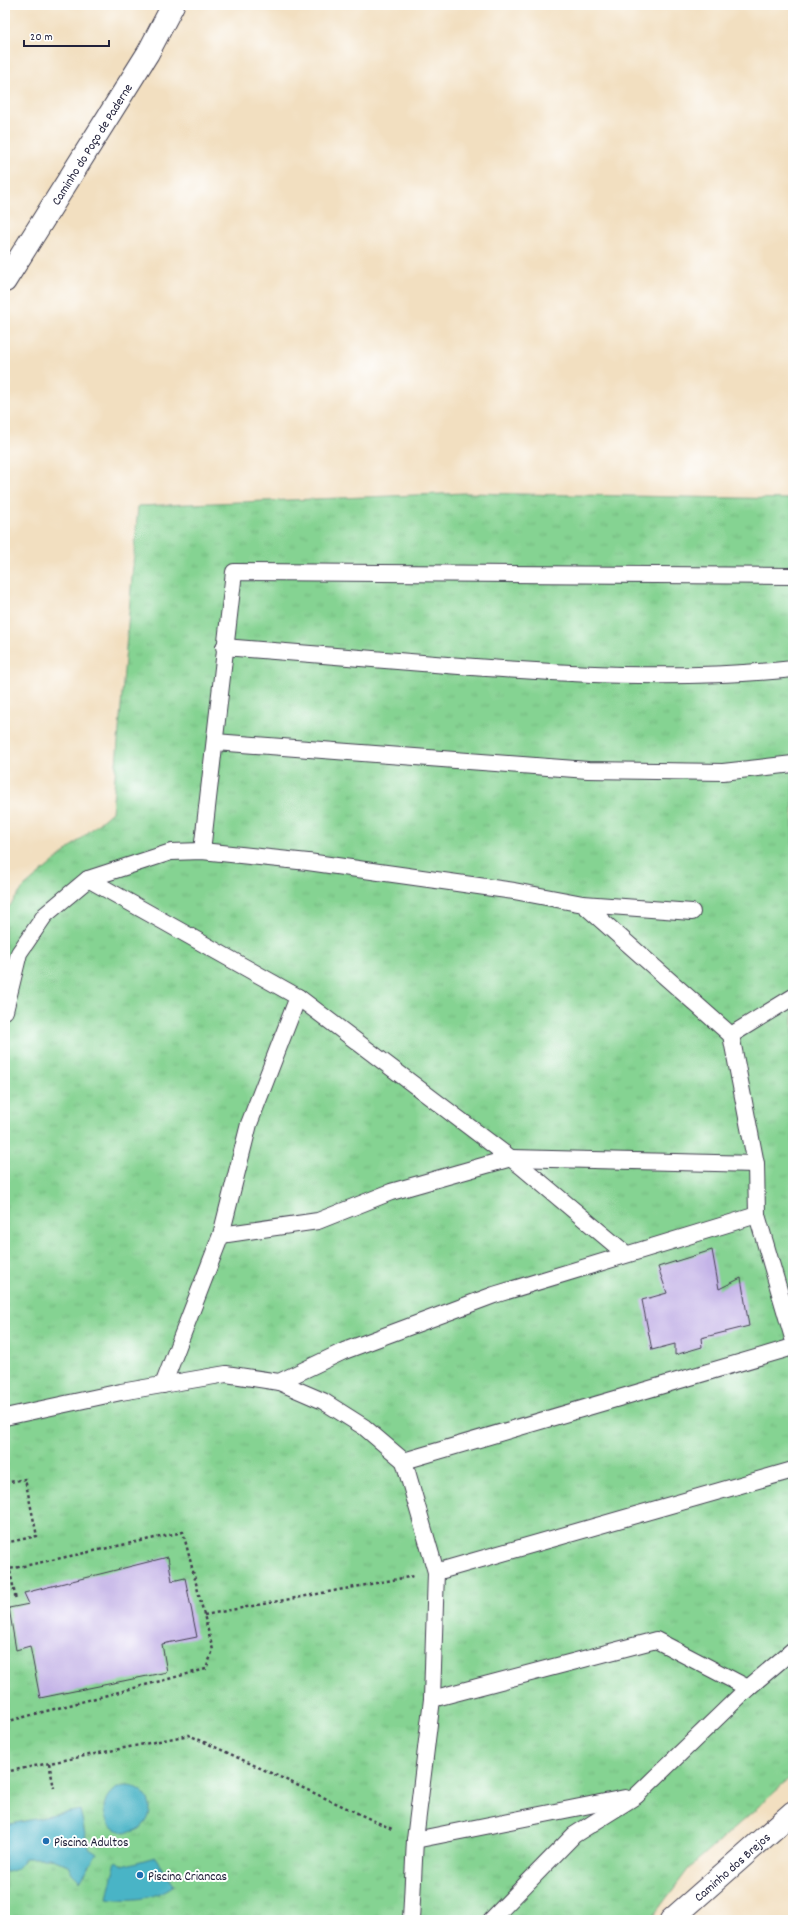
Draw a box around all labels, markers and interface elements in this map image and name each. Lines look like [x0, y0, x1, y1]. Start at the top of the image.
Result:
scale bar [24, 22, 109, 48]
text: 20 m [30, 29, 53, 46]
street label: Caminho do Poço de Paderne [48, 80, 139, 210]
street label: Caminho dos Brejos [691, 1829, 776, 1907]
place label: Piscina Adultos [54, 1834, 128, 1853]
marker: Piscina Adultos [41, 1836, 51, 1846]
place label: Piscina Criancas [148, 1868, 227, 1887]
marker: Piscina Criancas [135, 1870, 145, 1880]

